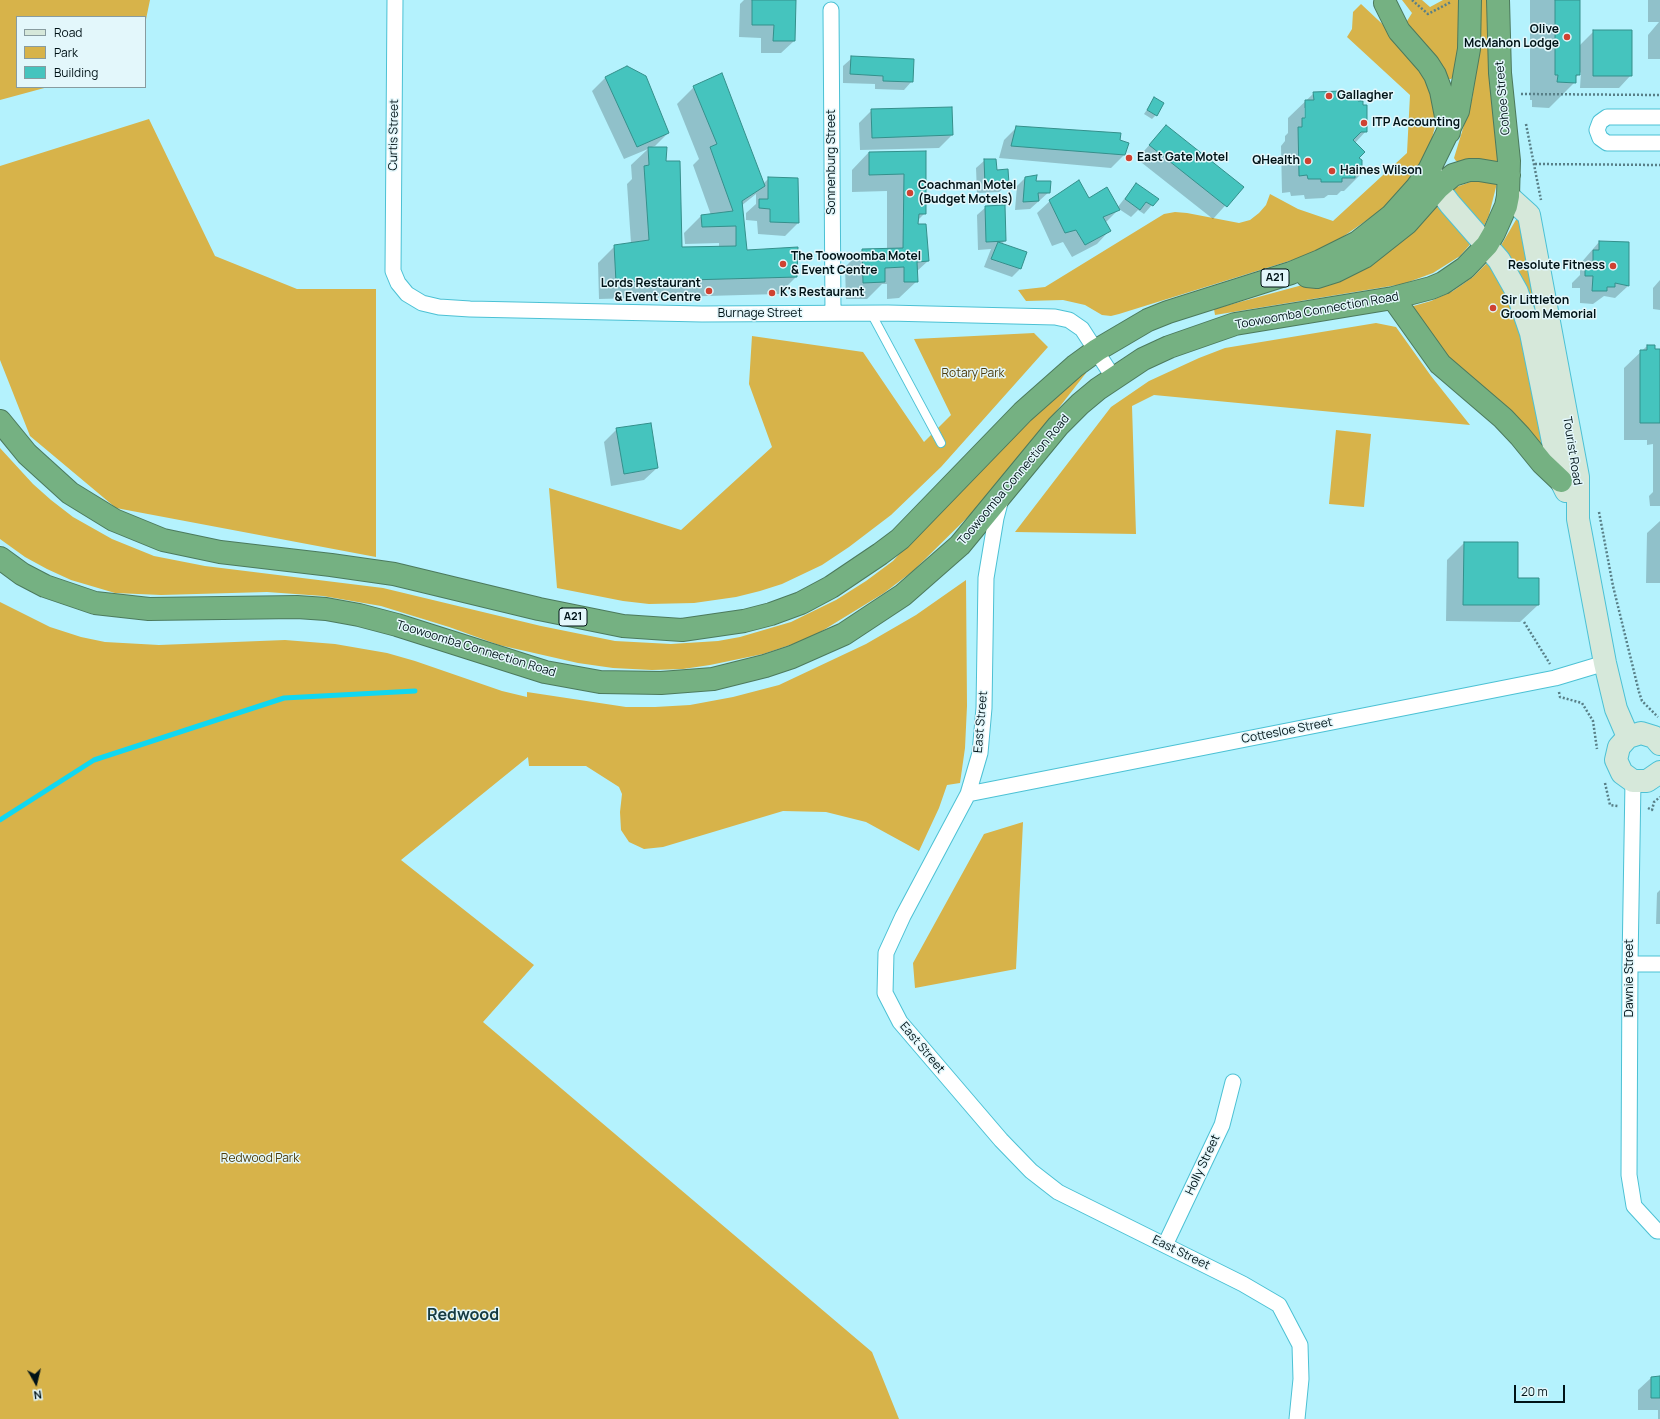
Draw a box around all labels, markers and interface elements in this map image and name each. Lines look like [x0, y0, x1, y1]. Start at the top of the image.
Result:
legend [16, 16, 146, 88]
place label: Olive McMahon Lodge [1464, 23, 1559, 51]
text: Road [54, 24, 82, 41]
marker: Olive McMahon Lodge [1562, 32, 1572, 42]
text: Park [54, 44, 78, 61]
street label: Cohoe Street [1493, 60, 1513, 136]
text: Building [54, 64, 98, 81]
place label: Gallagher [1337, 89, 1393, 103]
marker: Gallagher [1324, 91, 1334, 101]
street label: Curtis Street [386, 99, 402, 171]
street label: Sonnenburg Street [825, 109, 839, 215]
place label: ITP Accounting [1372, 116, 1460, 130]
marker: ITP Accounting [1359, 118, 1369, 128]
place label: East Gate Motel [1137, 151, 1228, 165]
marker: East Gate Motel [1124, 153, 1134, 163]
place label: QHealth [1252, 154, 1300, 168]
marker: QHealth [1303, 156, 1313, 166]
place label: Haines Wilson [1340, 164, 1422, 178]
marker: Haines Wilson [1327, 166, 1337, 176]
place label: Coachman Motel (Budget Motels) [918, 179, 1016, 207]
marker: Coachman Motel (Budget Motels) [905, 188, 915, 198]
place label: The Toowoomba Motel & Event Centre [791, 250, 921, 278]
marker: The Toowoomba Motel & Event Centre [778, 259, 788, 269]
place label: Resolute Fitness [1508, 259, 1605, 273]
marker: Resolute Fitness [1608, 261, 1618, 271]
road number: A21 [1261, 269, 1289, 287]
place label: Lords Restaurant & Event Centre [601, 277, 701, 305]
marker: Lords Restaurant & Event Centre [704, 286, 714, 296]
place label: K's Restaurant [780, 286, 864, 300]
marker: K's Restaurant [767, 288, 777, 298]
street label: Toowoomba Connection Road [1234, 290, 1400, 332]
place label: Sir Littleton Groom Memorial [1501, 294, 1596, 322]
marker: Sir Littleton Groom Memorial [1488, 303, 1498, 313]
street label: Burnage Street [718, 307, 802, 321]
park label: Rotary Park [941, 367, 1005, 381]
street label: Toowoomba Connection Road [955, 412, 1073, 548]
street label: Tourist Road [1559, 416, 1585, 486]
road number: A21 [559, 608, 587, 626]
street label: Toowoomba Connection Road [395, 618, 557, 680]
street label: East Street [971, 690, 991, 754]
street label: Cottesloe Street [1240, 715, 1334, 747]
street label: Dawnie Street [1623, 939, 1637, 1017]
street label: East Street [896, 1020, 948, 1076]
street label: Holly Street [1183, 1133, 1223, 1197]
park label: Redwood Park [221, 1152, 299, 1166]
street label: East Street [1150, 1233, 1212, 1273]
district label: Redwood [427, 1306, 499, 1326]
north arrow [16, 1363, 56, 1403]
scale bar [1516, 1377, 1567, 1403]
text: 20 m [1521, 1383, 1548, 1400]
text: N [33, 1387, 43, 1403]

